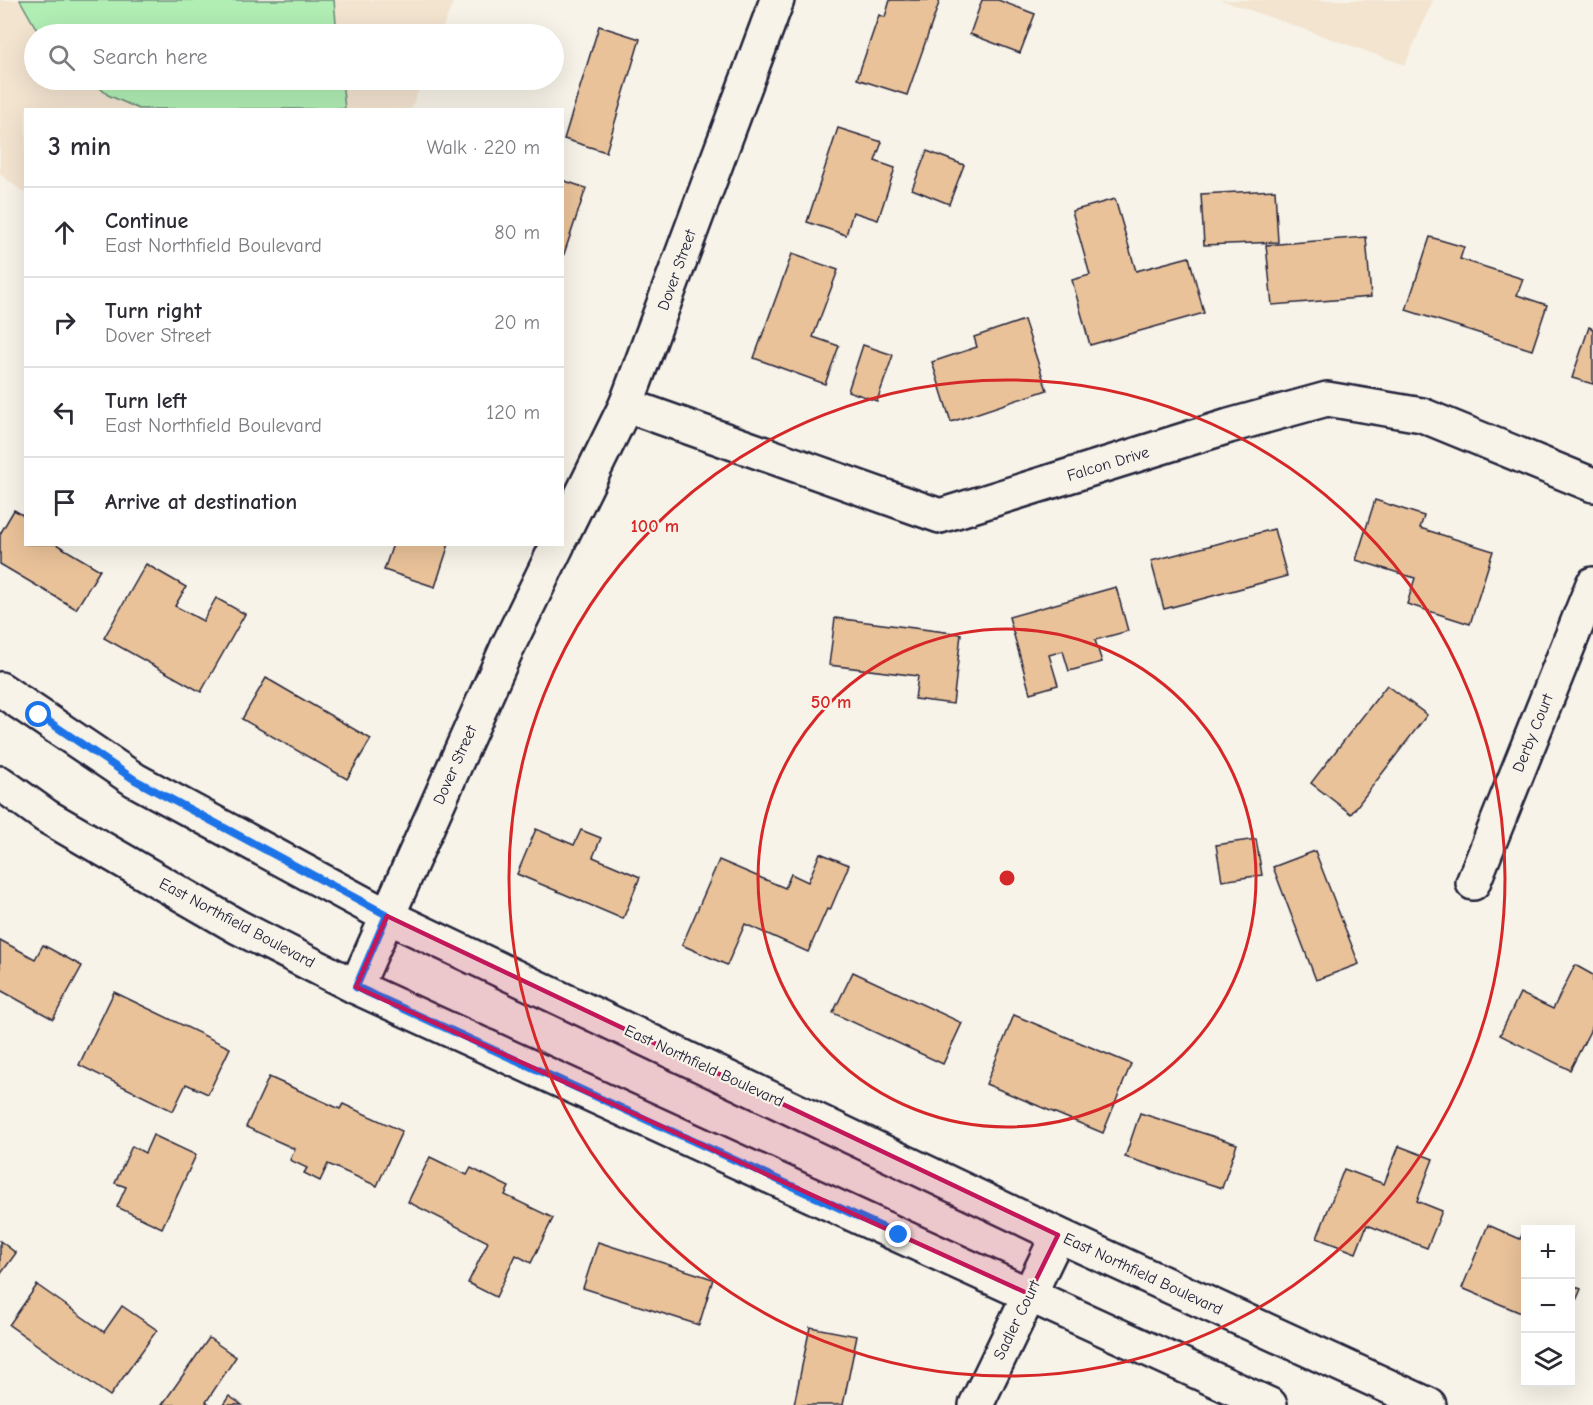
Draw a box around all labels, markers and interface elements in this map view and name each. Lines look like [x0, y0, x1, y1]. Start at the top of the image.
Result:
search box [24, 24, 564, 90]
icon: search [45, 41, 78, 74]
text: Search here [93, 44, 208, 70]
text: 3 min [48, 132, 111, 162]
text: Walk · 220 m [426, 136, 540, 159]
text: Continue [105, 208, 188, 234]
icon: ahead [48, 216, 81, 249]
text: 80 m [494, 221, 540, 244]
street label: Dover Street [654, 227, 700, 313]
text: East Northfield Boulevard [105, 234, 322, 257]
text: Turn right [105, 298, 202, 324]
icon: right [48, 306, 81, 339]
text: 20 m [494, 311, 540, 334]
text: Dover Street [105, 324, 211, 347]
text: Turn left [105, 388, 187, 414]
icon: left [48, 396, 81, 429]
text: 120 m [486, 401, 540, 424]
text: East Northfield Boulevard [105, 414, 322, 437]
street label: Falcon Drive [1065, 443, 1151, 485]
icon: arrive [48, 486, 81, 519]
text: Arrive at destination [105, 489, 297, 515]
text: 100 m [631, 516, 679, 537]
street label: Derby Court [1509, 691, 1557, 775]
text: 50 m [811, 692, 851, 713]
route start [25, 701, 51, 727]
street label: Dover Street [430, 722, 481, 807]
centre of rings [997, 868, 1017, 888]
street label: East Northfield Boulevard [156, 874, 318, 972]
street label: East Northfield Boulevard [622, 1021, 786, 1111]
route end [885, 1221, 911, 1247]
map controls [1521, 1225, 1575, 1387]
button: + [1521, 1225, 1575, 1279]
street label: East Northfield Boulevard [1061, 1229, 1225, 1319]
street label: Sadler Court [990, 1277, 1044, 1363]
button: − [1521, 1279, 1575, 1333]
button: layers [1521, 1333, 1575, 1387]

